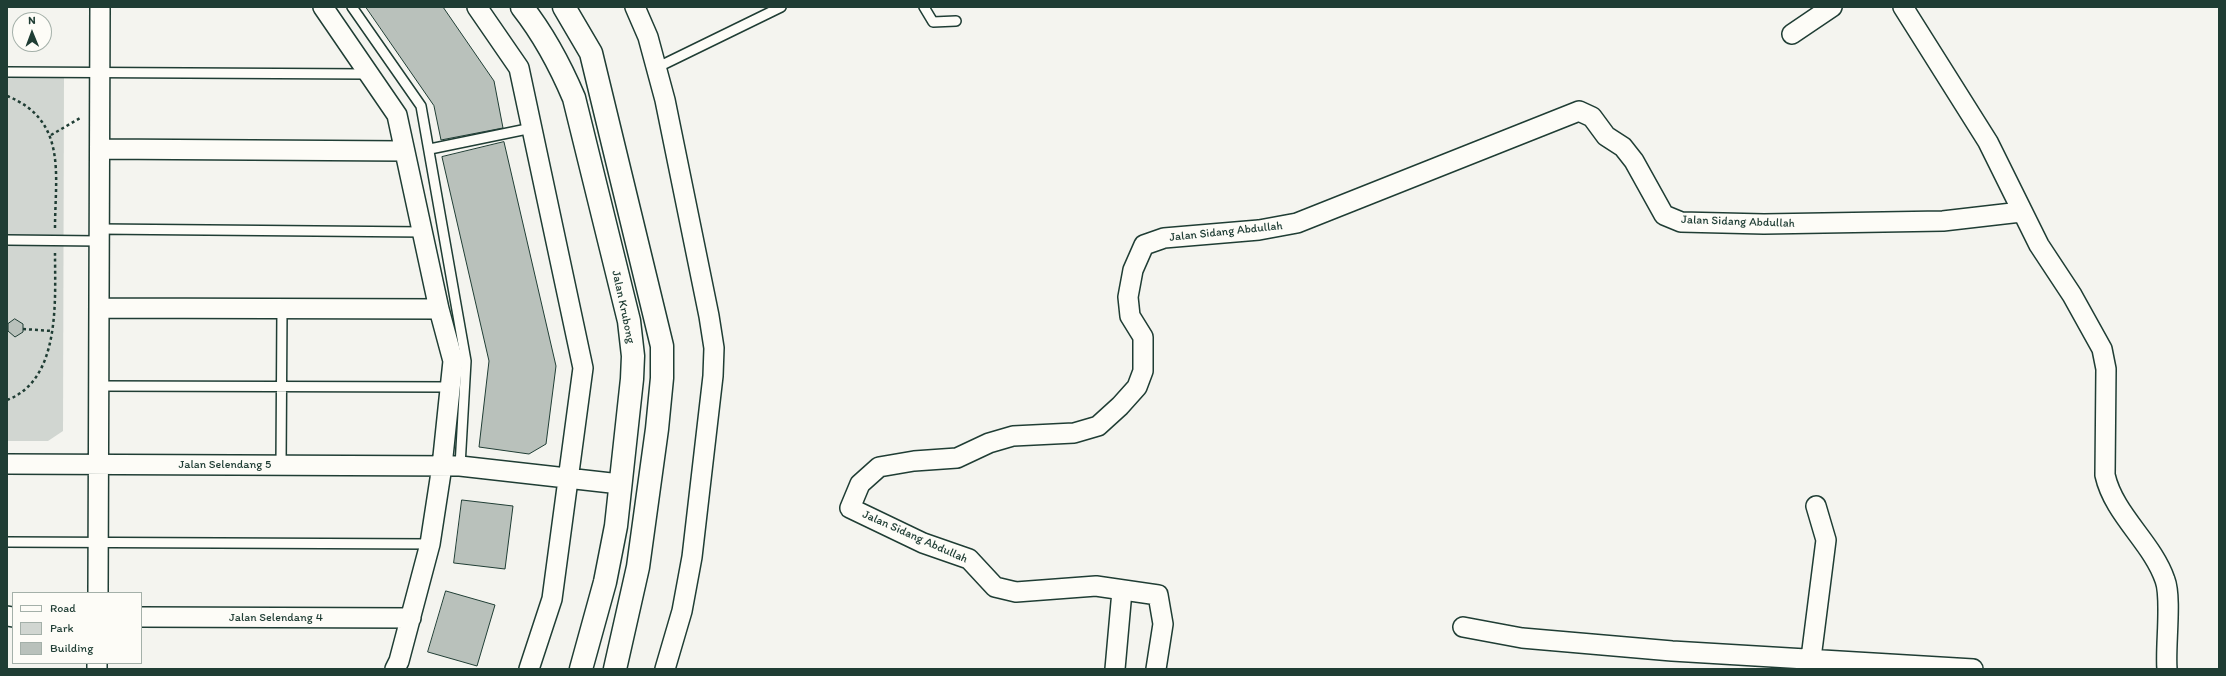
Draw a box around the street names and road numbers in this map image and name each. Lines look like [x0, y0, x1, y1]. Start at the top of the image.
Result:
street label: Jalan Sidang Abdullah [1681, 213, 1795, 231]
street label: Jalan Sidang Abdullah [1169, 219, 1283, 245]
street label: Jalan Krubong [608, 269, 638, 345]
street label: Jalan Selendang 5 [179, 458, 271, 472]
street label: Jalan Sidang Abdullah [860, 507, 970, 567]
street label: Jalan Selendang 4 [229, 611, 323, 625]

